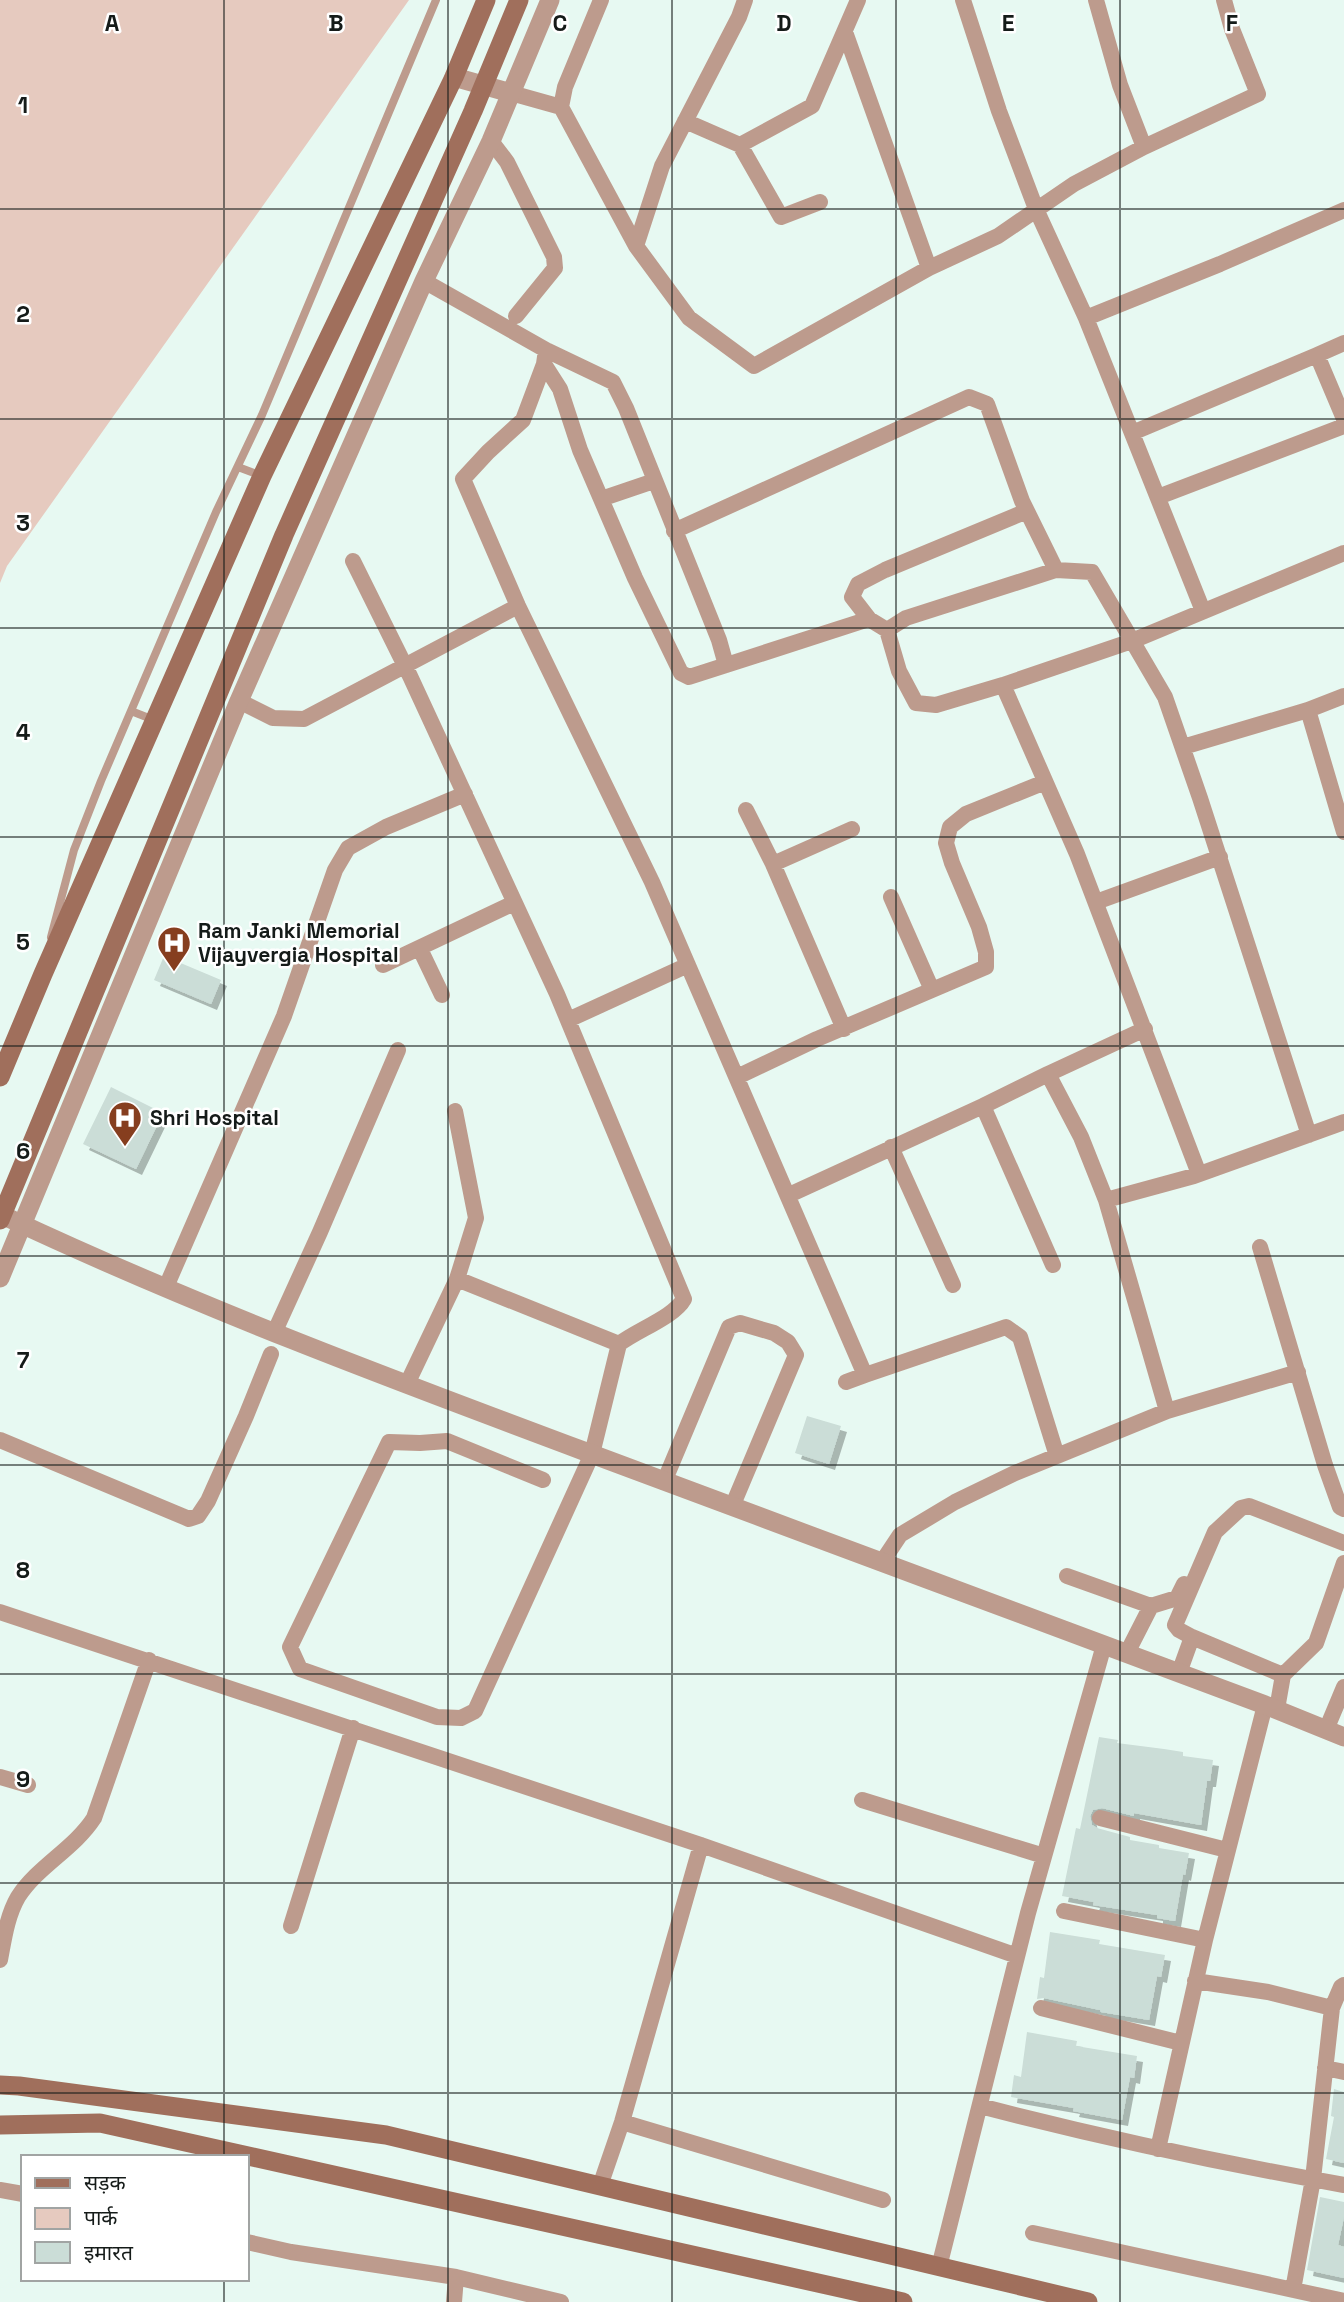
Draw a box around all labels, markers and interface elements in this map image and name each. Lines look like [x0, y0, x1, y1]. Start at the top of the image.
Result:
text: A [105, 8, 120, 38]
text: B [328, 8, 344, 38]
text: C [553, 8, 567, 38]
text: D [776, 8, 792, 38]
text: E [1002, 8, 1014, 38]
text: F [1226, 8, 1238, 38]
text: 1 [18, 90, 28, 120]
text: 2 [16, 299, 30, 329]
text: 3 [16, 508, 30, 538]
text: 4 [16, 717, 31, 747]
place label: Ram Janki Memorial Vijayvergia Hospital [198, 917, 400, 968]
hospital icon: Ram Janki Memorial Vijayvergia Hospital [155, 924, 193, 973]
text: 5 [16, 927, 30, 957]
hospital icon: Shri Hospital [106, 1099, 144, 1148]
place label: Shri Hospital [150, 1104, 279, 1131]
text: 6 [16, 1136, 30, 1166]
text: 7 [17, 1345, 30, 1375]
text: 8 [16, 1555, 30, 1585]
text: 9 [16, 1764, 30, 1794]
legend [21, 2155, 248, 2281]
text: सड़क [84, 2169, 126, 2196]
text: पार्क [84, 2204, 118, 2231]
text: इमारत [84, 2239, 134, 2266]

